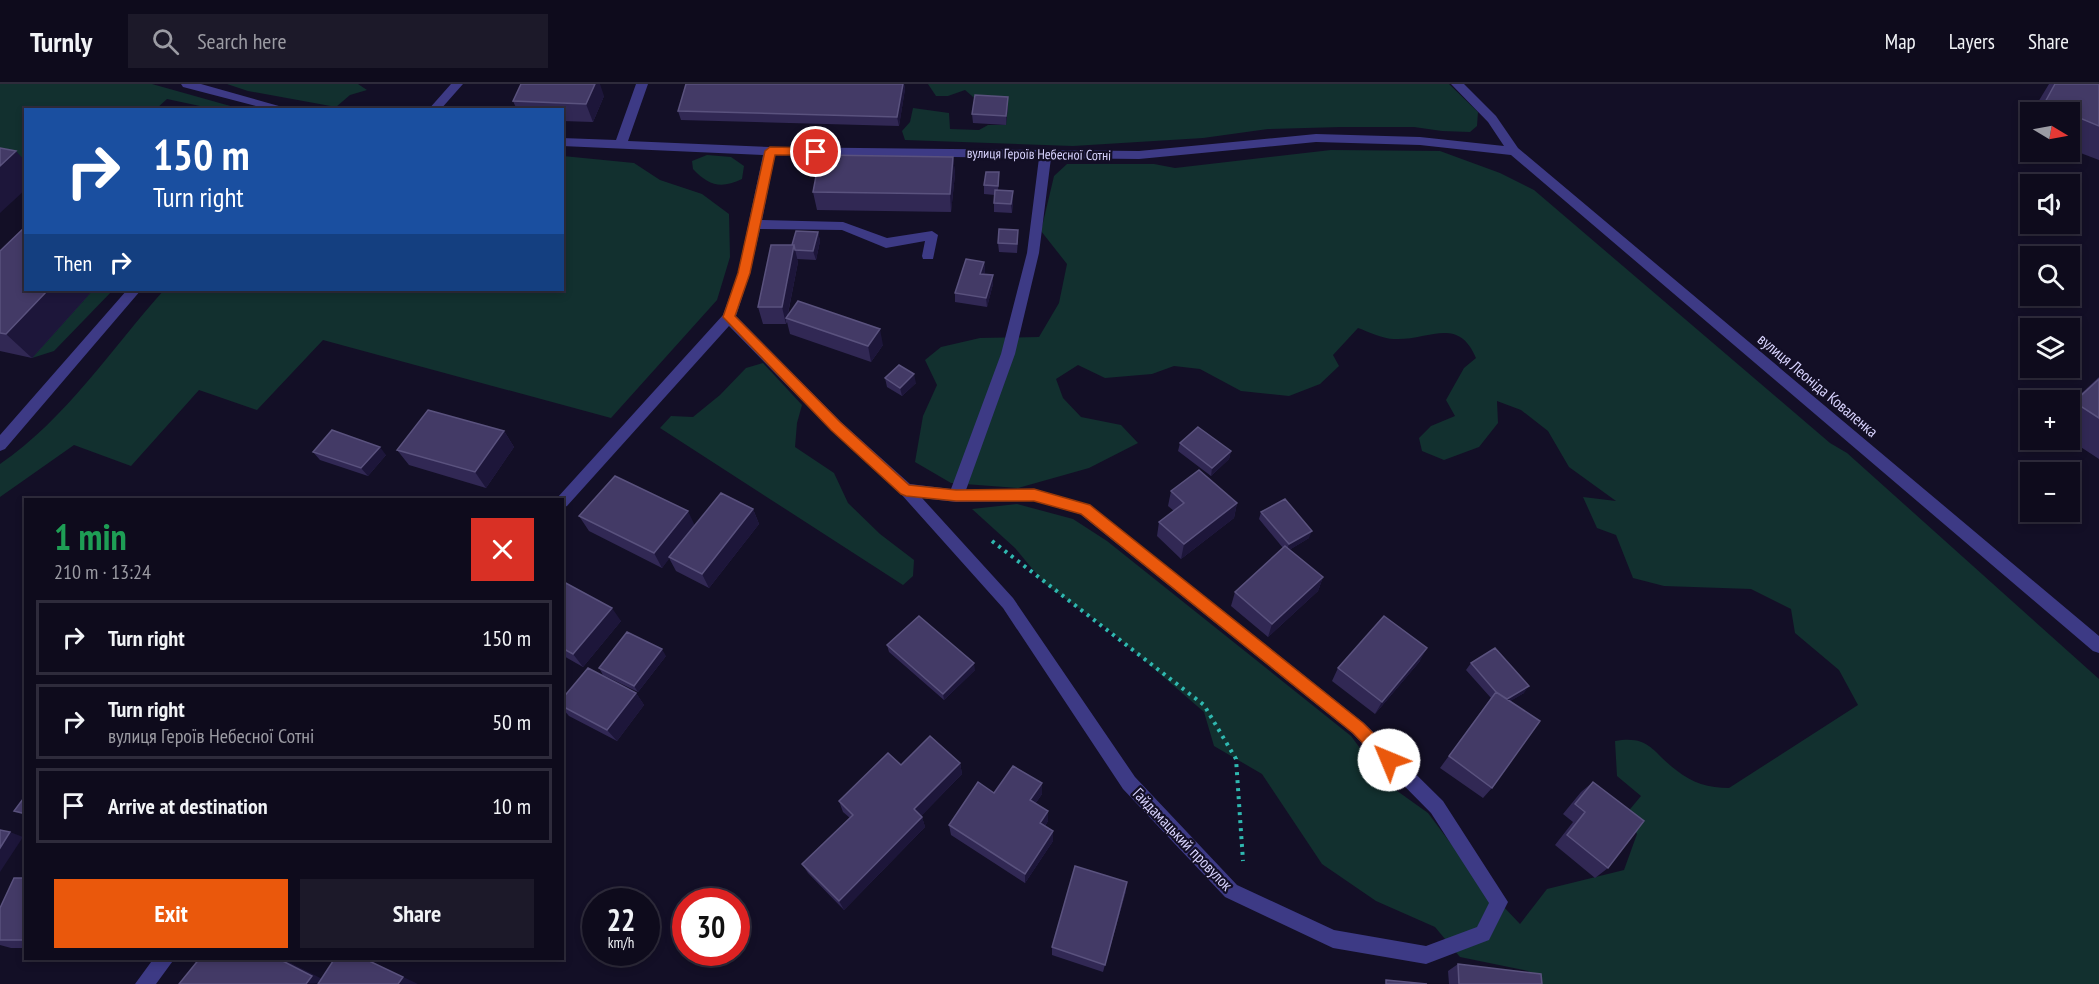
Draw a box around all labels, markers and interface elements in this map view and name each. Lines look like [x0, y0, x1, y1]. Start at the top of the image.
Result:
search box [128, 14, 548, 68]
text: Turnly [30, 23, 92, 60]
icon: search [149, 25, 182, 58]
text: Search here [197, 27, 287, 55]
text: Map [1885, 28, 1916, 55]
text: Layers [1949, 28, 1995, 55]
text: Share [2028, 28, 2069, 55]
north arrow [2020, 102, 2080, 162]
map controls [2020, 102, 2080, 522]
pin [790, 126, 841, 177]
text: 150 m [153, 127, 250, 182]
icon: right [54, 132, 132, 210]
icon: arrive [799, 135, 832, 168]
street label: вулиця Героїв Небесної Сотні [967, 144, 1111, 164]
button: sound [2020, 174, 2080, 234]
text: Turn right [153, 180, 244, 214]
icon: right [104, 246, 137, 279]
button: search [2020, 246, 2080, 306]
text: Then [54, 249, 92, 277]
button: layers [2020, 318, 2080, 378]
street label: вулиця Леоніда Коваленка [1754, 329, 1882, 441]
button: + [2020, 390, 2080, 450]
button: − [2020, 462, 2080, 522]
text: 1 min [54, 513, 127, 560]
button: close [471, 518, 534, 581]
text: 210 m · 13:24 [54, 559, 151, 585]
icon: right [57, 621, 90, 654]
text: Turn right [108, 624, 185, 652]
text: 150 m [482, 624, 531, 652]
text: Turn right [108, 695, 185, 723]
icon: right [57, 705, 90, 738]
text: 50 m [492, 708, 531, 736]
text: вулиця Героїв Небесної Сотні [108, 723, 314, 749]
position arrow [1357, 728, 1421, 792]
street label: Гайдамацький провулок [1129, 783, 1238, 895]
icon: arrive [57, 789, 90, 822]
text: Arrive at destination [108, 792, 268, 820]
text: 10 m [492, 792, 531, 820]
button: Exit [54, 879, 288, 948]
button: Share [300, 879, 534, 948]
speed limit sign: 30 [672, 888, 750, 966]
text: 22 [607, 900, 635, 939]
text: km/h [608, 933, 634, 952]

